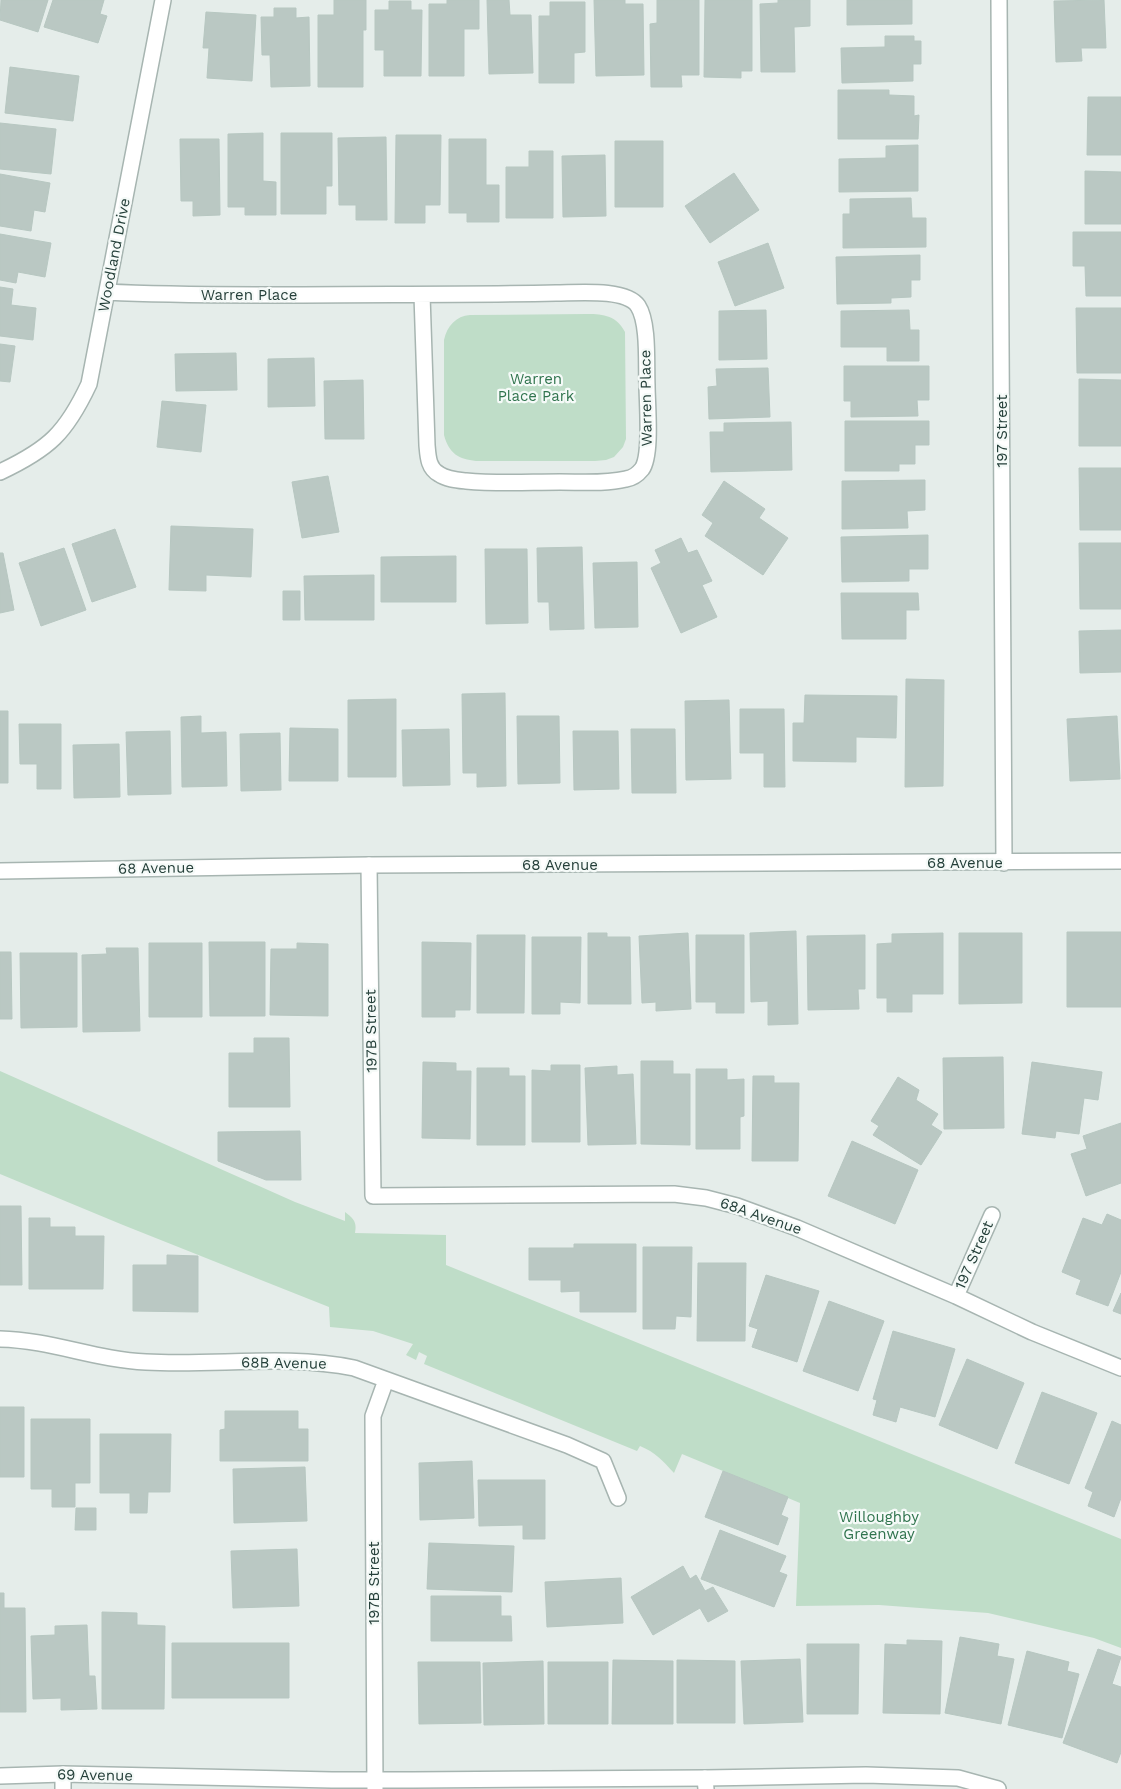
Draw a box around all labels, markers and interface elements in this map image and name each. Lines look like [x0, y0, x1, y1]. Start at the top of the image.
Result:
street label: Woodland Drive [94, 197, 134, 313]
street label: Warren Place [201, 286, 297, 304]
street label: Warren Place [636, 350, 656, 446]
park label: Warren Place Park [498, 370, 575, 405]
street label: 197 Street [993, 394, 1011, 468]
street label: 68 Avenue [927, 854, 1003, 872]
street label: 68 Avenue [522, 856, 598, 874]
street label: 68 Avenue [118, 858, 194, 878]
street label: 197B Street [361, 988, 381, 1073]
street label: 68A Avenue [718, 1194, 804, 1238]
street label: 197 Street [951, 1217, 997, 1292]
street label: 68B Avenue [241, 1353, 327, 1373]
park label: Willoughby Greenway [839, 1508, 919, 1543]
street label: 197B Street [365, 1541, 383, 1625]
street label: 69 Avenue [57, 1765, 133, 1785]

